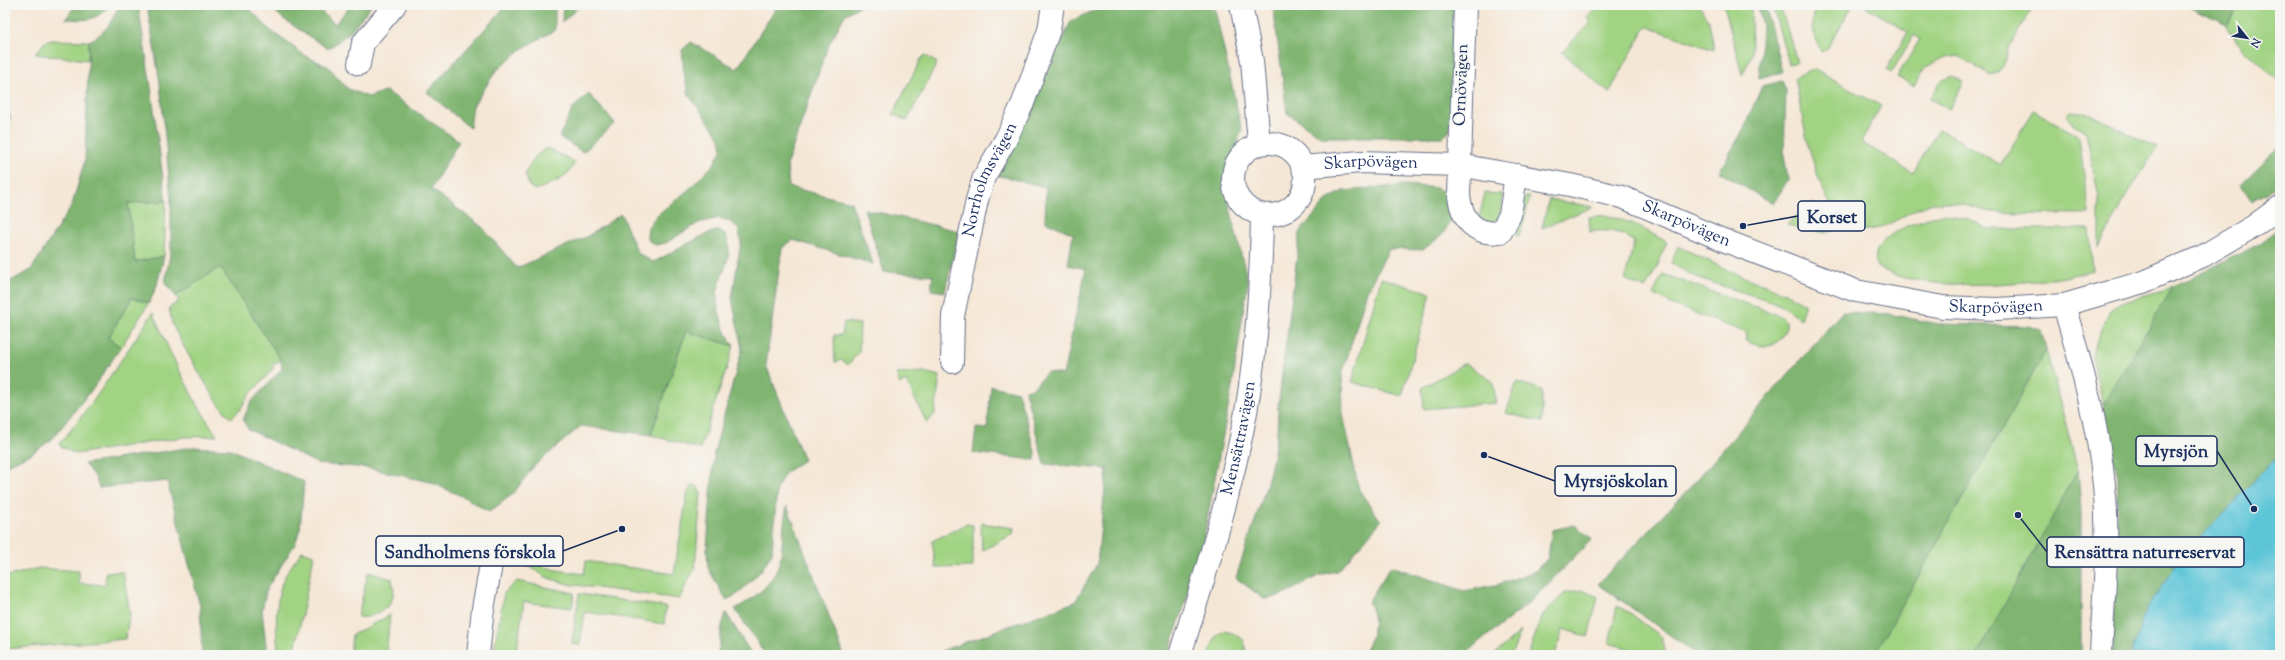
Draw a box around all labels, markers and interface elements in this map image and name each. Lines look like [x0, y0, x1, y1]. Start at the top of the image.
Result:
north arrow [2227, 18, 2267, 58]
text: N [2246, 34, 2264, 50]
street label: Ornövägen [1449, 43, 1475, 127]
street label: Norrholmsvägen [958, 119, 1024, 239]
street label: Skarpövägen [1323, 150, 1418, 177]
street label: Skarpövägen [1638, 195, 1734, 254]
callout: Korset [1798, 201, 1865, 231]
text: Korset [1807, 206, 1858, 232]
street label: Skarpövägen [1948, 294, 2044, 321]
street label: Mensättravägen [1216, 380, 1263, 498]
callout: Myrsjön [2136, 436, 2217, 466]
text: Myrsjön [2144, 440, 2209, 466]
callout: Myrsjöskolan [1555, 466, 1676, 496]
text: Myrsjöskolan [1564, 470, 1668, 496]
callout: Sandholmens förskola [376, 536, 563, 566]
callout: Rensättra naturreservat [2047, 537, 2244, 567]
text: Sandholmens förskola [384, 541, 556, 567]
text: Rensättra naturreservat [2055, 541, 2236, 567]

